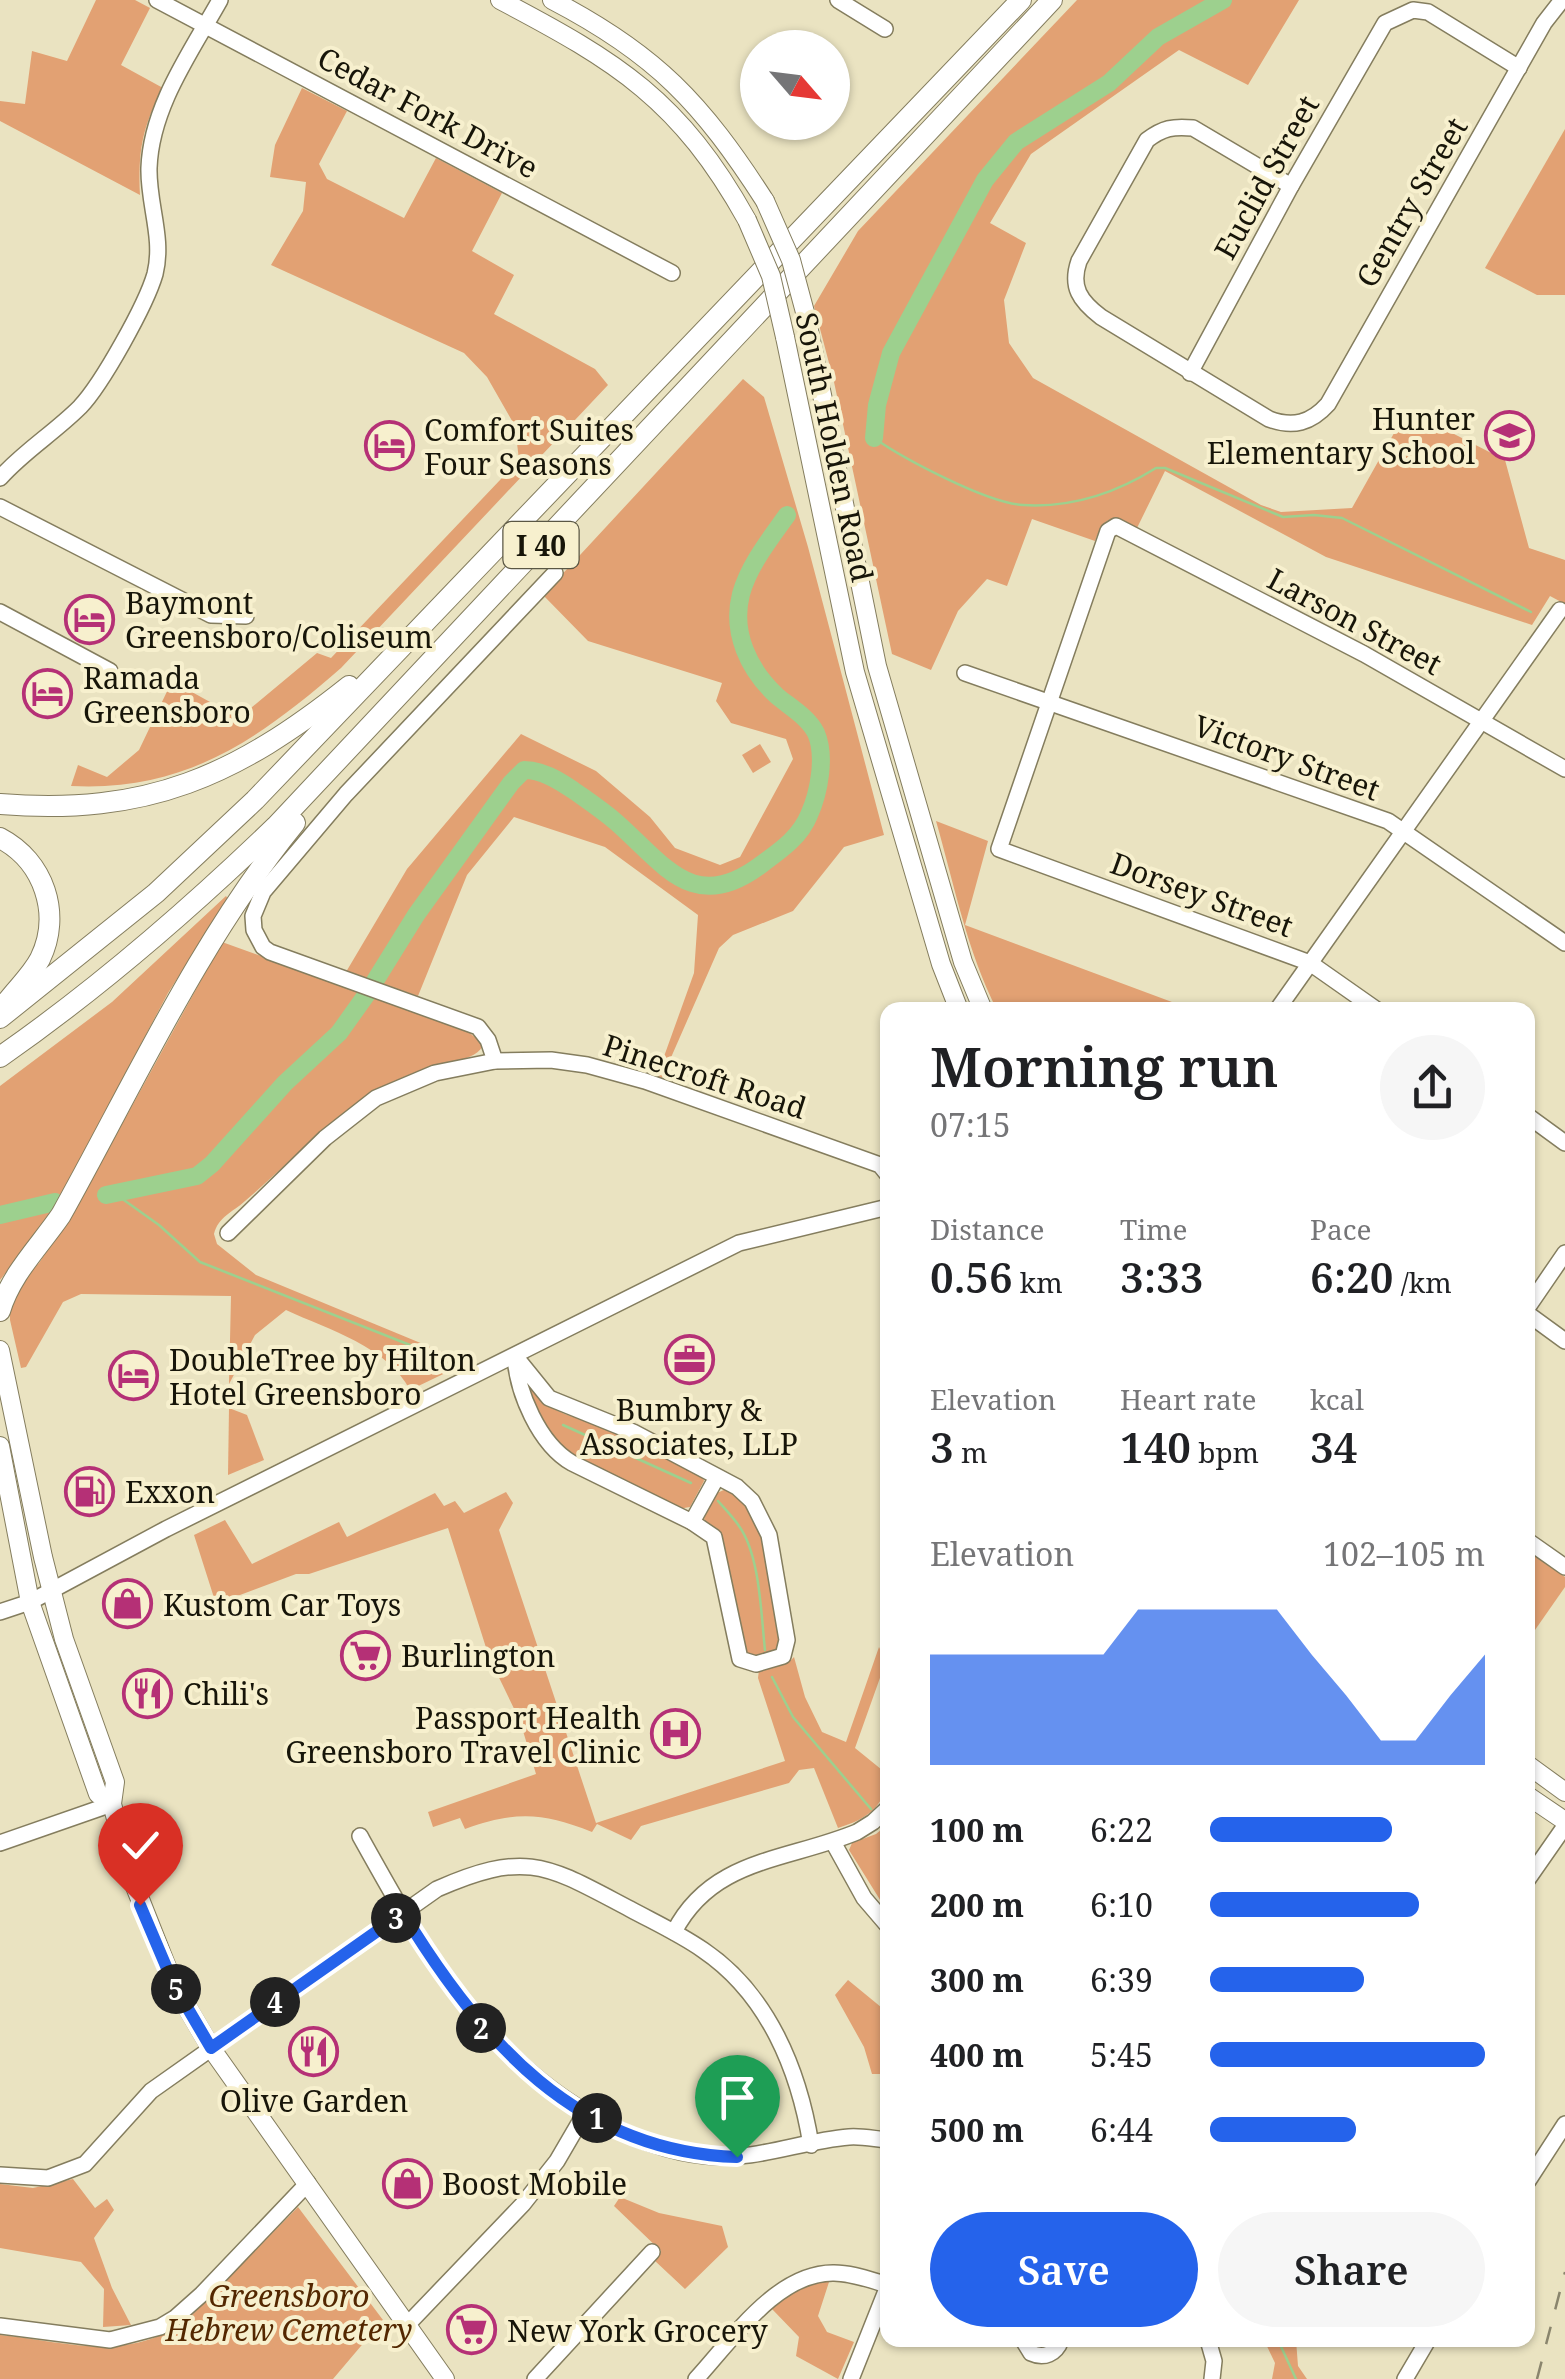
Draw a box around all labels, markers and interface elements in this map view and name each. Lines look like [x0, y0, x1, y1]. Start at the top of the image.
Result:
north arrow [740, 30, 850, 140]
map controls [740, 30, 850, 140]
street label: Cedar Fork Drive [311, 37, 545, 187]
street label: Euclid Street [1204, 88, 1328, 266]
street label: Gentry Street [1346, 110, 1476, 294]
street label: South Holden Road [786, 309, 884, 585]
place label: Hunter Elementary School [1207, 398, 1475, 473]
place label: Comfort Suites Four Seasons [424, 409, 634, 484]
school or university icon: Hunter Elementary School [1484, 409, 1536, 461]
hotel icon: Comfort Suites Four Seasons [363, 420, 415, 472]
road number: I 40 [504, 522, 578, 568]
street label: Larson Street [1261, 558, 1449, 684]
place label: Baymont Greensboro/Coliseum [125, 582, 433, 657]
hotel icon: Baymont Greensboro/Coliseum [64, 593, 116, 645]
place label: Ramada Greensboro [83, 657, 251, 732]
hotel icon: Ramada Greensboro [22, 668, 74, 720]
street label: Victory Street [1188, 704, 1386, 810]
street label: Dorsey Street [1105, 842, 1299, 946]
street label: Pinecroft Road [598, 1024, 812, 1128]
text: Morning run [930, 1028, 1279, 1103]
button: share [1380, 1035, 1485, 1140]
text: 07:15 [930, 1103, 1011, 1146]
text: Distance [930, 1210, 1044, 1248]
text: Time [1120, 1210, 1188, 1248]
text: Pace [1310, 1210, 1371, 1248]
text: 0.56 [930, 1248, 1013, 1305]
text: 3:33 [1120, 1248, 1203, 1305]
text: 6:20 [1310, 1248, 1393, 1305]
text: km [1013, 1263, 1063, 1301]
text: /km [1393, 1263, 1452, 1301]
office icon: Bumbry & Associates, LLP [663, 1334, 715, 1386]
place label: DoubleTree by Hilton Hotel Greensboro [169, 1339, 476, 1414]
hotel icon: DoubleTree by Hilton Hotel Greensboro [108, 1350, 160, 1402]
text: Elevation [930, 1380, 1056, 1418]
text: Heart rate [1120, 1380, 1257, 1418]
text: kcal [1310, 1380, 1364, 1418]
place label: Bumbry & Associates, LLP [580, 1389, 798, 1464]
text: 3 [930, 1418, 954, 1475]
text: 140 [1120, 1418, 1191, 1475]
text: 34 [1310, 1418, 1357, 1475]
text: m [954, 1433, 987, 1471]
text: bpm [1191, 1433, 1259, 1471]
fuel station icon: Exxon [64, 1465, 116, 1517]
place label: Exxon [125, 1471, 215, 1512]
text: Elevation [930, 1532, 1074, 1575]
text: 102–105 m [1323, 1532, 1485, 1575]
shop icon: Kustom Car Toys [102, 1578, 154, 1630]
place label: Kustom Car Toys [163, 1584, 401, 1625]
supermarket icon: Burlington [340, 1629, 392, 1681]
place label: Burlington [401, 1635, 555, 1676]
restaurant icon: Chili's [122, 1667, 174, 1719]
place label: Chili's [183, 1673, 269, 1714]
place label: Passport Health Greensboro Travel Clinic [285, 1697, 641, 1772]
hospital icon: Passport Health Greensboro Travel Clinic [650, 1708, 702, 1760]
pin [98, 1803, 183, 1906]
text: 100 m [930, 1808, 1024, 1851]
text: 6:22 [1090, 1808, 1153, 1851]
icon: check [113, 1818, 168, 1873]
text: 200 m [930, 1883, 1024, 1926]
text: 6:10 [1090, 1883, 1153, 1926]
pin: 3 [371, 1893, 421, 1943]
text: 3 [388, 1899, 404, 1937]
text: 300 m [930, 1958, 1024, 2001]
text: 6:39 [1090, 1958, 1153, 2001]
pin: 5 [151, 1964, 201, 2014]
text: 5 [168, 1970, 184, 2008]
pin: 4 [250, 1977, 300, 2027]
text: 4 [267, 1983, 283, 2021]
pin: 2 [456, 2003, 506, 2053]
text: 2 [473, 2009, 489, 2047]
restaurant icon: Olive Garden [288, 2025, 340, 2077]
text: 400 m [930, 2033, 1024, 2076]
text: 5:45 [1090, 2033, 1153, 2076]
pin [695, 2055, 780, 2158]
icon: arrive [710, 2070, 765, 2125]
place label: Olive Garden [220, 2080, 408, 2121]
pin: 1 [572, 2093, 622, 2143]
text: 1 [589, 2099, 605, 2137]
text: 500 m [930, 2108, 1024, 2151]
text: 6:44 [1090, 2108, 1153, 2151]
shop icon: Boost Mobile [381, 2157, 433, 2209]
place label: Boost Mobile [442, 2163, 627, 2204]
button: Save [930, 2212, 1198, 2327]
button: Share [1218, 2212, 1485, 2327]
park label: Greensboro Hebrew Cemetery [164, 2275, 413, 2350]
supermarket icon: New York Grocery [446, 2304, 498, 2356]
place label: New York Grocery [507, 2310, 768, 2351]

